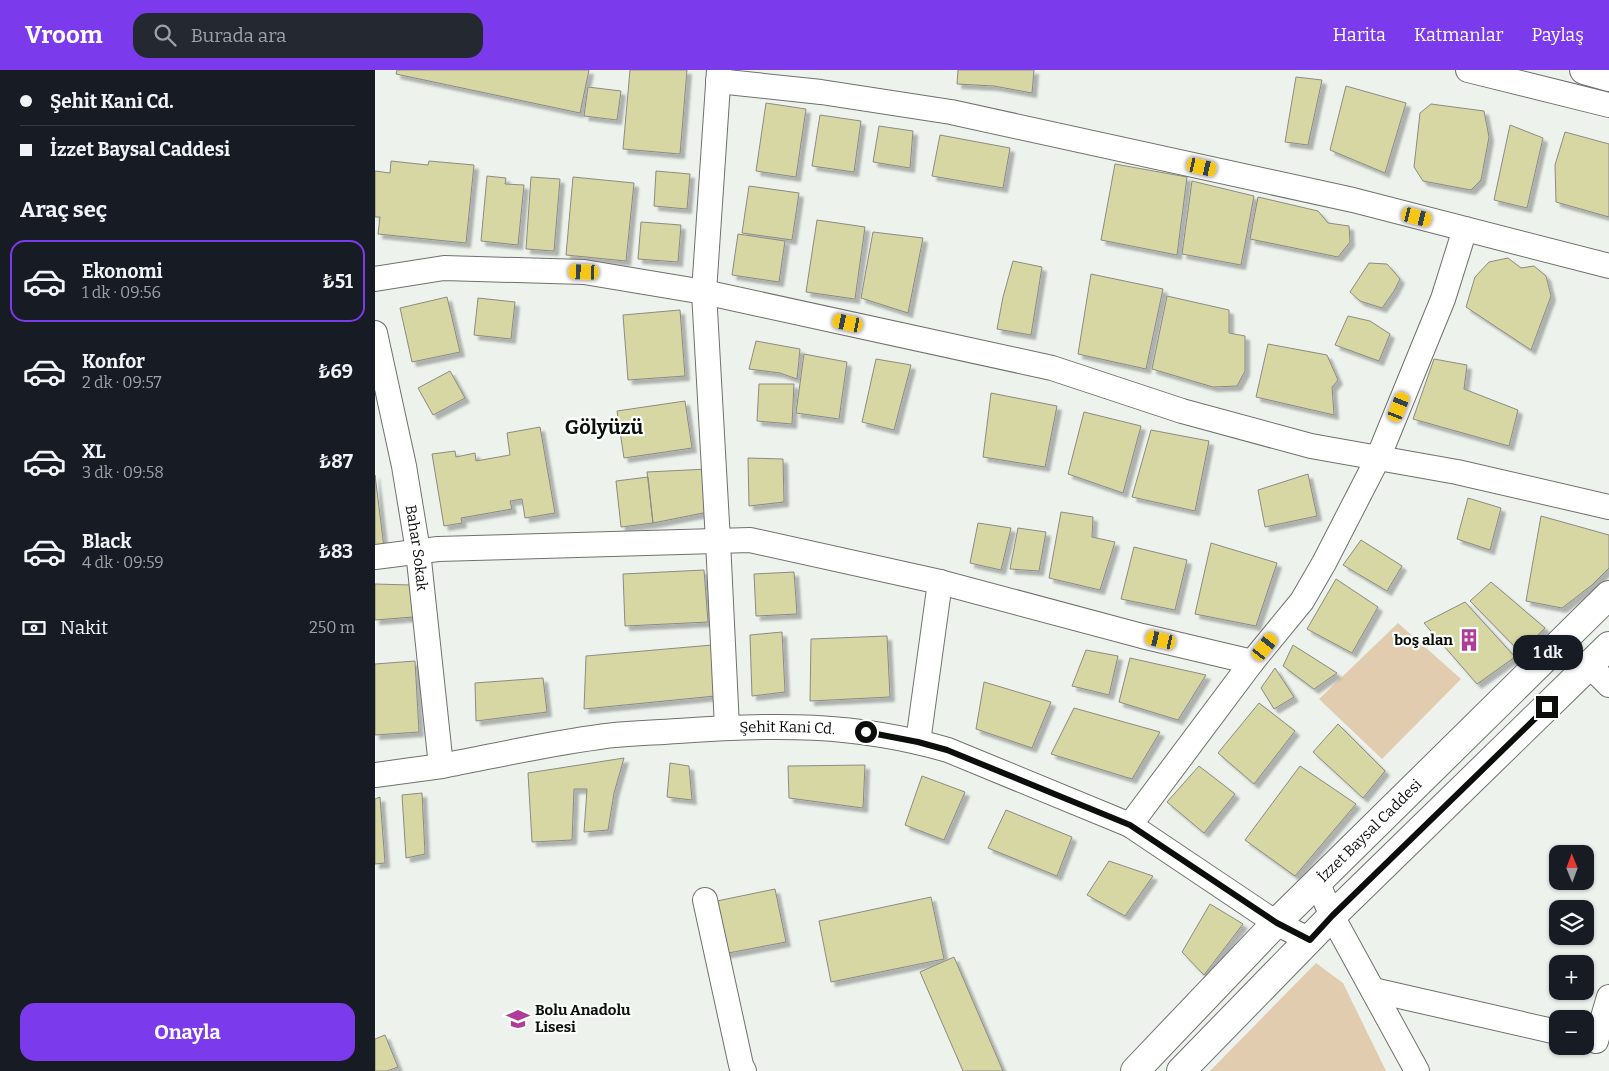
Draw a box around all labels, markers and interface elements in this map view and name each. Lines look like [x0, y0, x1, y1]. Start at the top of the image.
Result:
search box [133, 13, 483, 58]
text: Vroom [25, 21, 103, 49]
icon: search [151, 21, 179, 49]
text: Burada ara [191, 24, 286, 47]
text: Harita [1333, 24, 1386, 46]
text: Katmanlar [1414, 24, 1503, 46]
text: Paylaş [1531, 24, 1584, 46]
text: Şehit Kani Cd. [50, 90, 174, 113]
text: İzzet Baysal Caddesi [50, 138, 230, 161]
car [1185, 156, 1218, 178]
text: Araç seç [20, 196, 107, 223]
car [1400, 206, 1433, 228]
icon: car [22, 259, 67, 304]
text: Ekonomi [82, 260, 163, 283]
car [568, 264, 599, 280]
text: ₺51 [322, 270, 353, 293]
text: 1 dk · 09:56 [82, 283, 161, 302]
car [831, 313, 864, 333]
icon: car [22, 349, 67, 394]
text: Konfor [82, 350, 145, 373]
text: ₺69 [318, 360, 353, 383]
text: 2 dk · 09:57 [82, 373, 162, 392]
car [1386, 390, 1411, 424]
district label: Gölyüzü [565, 415, 644, 439]
icon: car [22, 439, 67, 484]
text: XL [82, 440, 106, 463]
text: ₺87 [319, 450, 353, 473]
text: 3 dk · 09:58 [82, 463, 164, 482]
street label: Bahar Sokak [402, 503, 431, 592]
icon: car [22, 529, 67, 574]
text: Black [82, 530, 132, 553]
text: ₺83 [318, 540, 353, 563]
text: 4 dk · 09:59 [82, 553, 164, 572]
icon: cash [20, 614, 48, 642]
text: Nakit [60, 616, 108, 639]
text: 250 m [309, 618, 355, 637]
building icon: boş alan [1456, 627, 1482, 653]
car [1144, 629, 1177, 651]
car [1249, 631, 1280, 663]
place label: boş alan [1394, 631, 1453, 649]
callout: 1 dk [1512, 634, 1582, 670]
text: 1 dk [1534, 643, 1562, 662]
route end [1536, 696, 1558, 718]
street label: Şehit Kani Cd. [739, 718, 836, 738]
route start [855, 721, 877, 743]
street label: İzzet Baysal Caddesi [1314, 775, 1426, 886]
north arrow [1549, 845, 1594, 890]
map controls [1549, 845, 1594, 1055]
button: layers [1549, 900, 1594, 945]
button: + [1549, 955, 1594, 1000]
place label: Bolu Anadolu Lisesi [535, 1001, 631, 1036]
button: Onayla [20, 1003, 355, 1061]
school or university icon: Bolu Anadolu Lisesi [505, 1006, 531, 1032]
button: − [1549, 1010, 1594, 1055]

